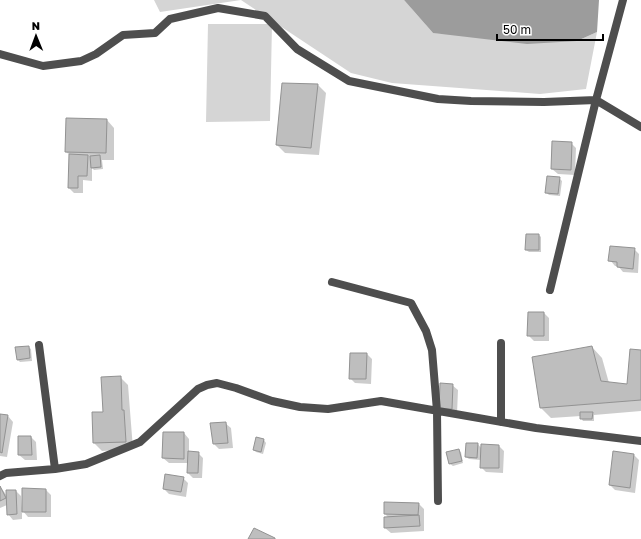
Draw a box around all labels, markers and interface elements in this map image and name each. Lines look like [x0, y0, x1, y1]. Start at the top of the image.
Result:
north arrow [16, 16, 56, 56]
scale bar [497, 16, 603, 42]
text: N [32, 19, 40, 32]
text: 50 m [503, 22, 531, 37]

